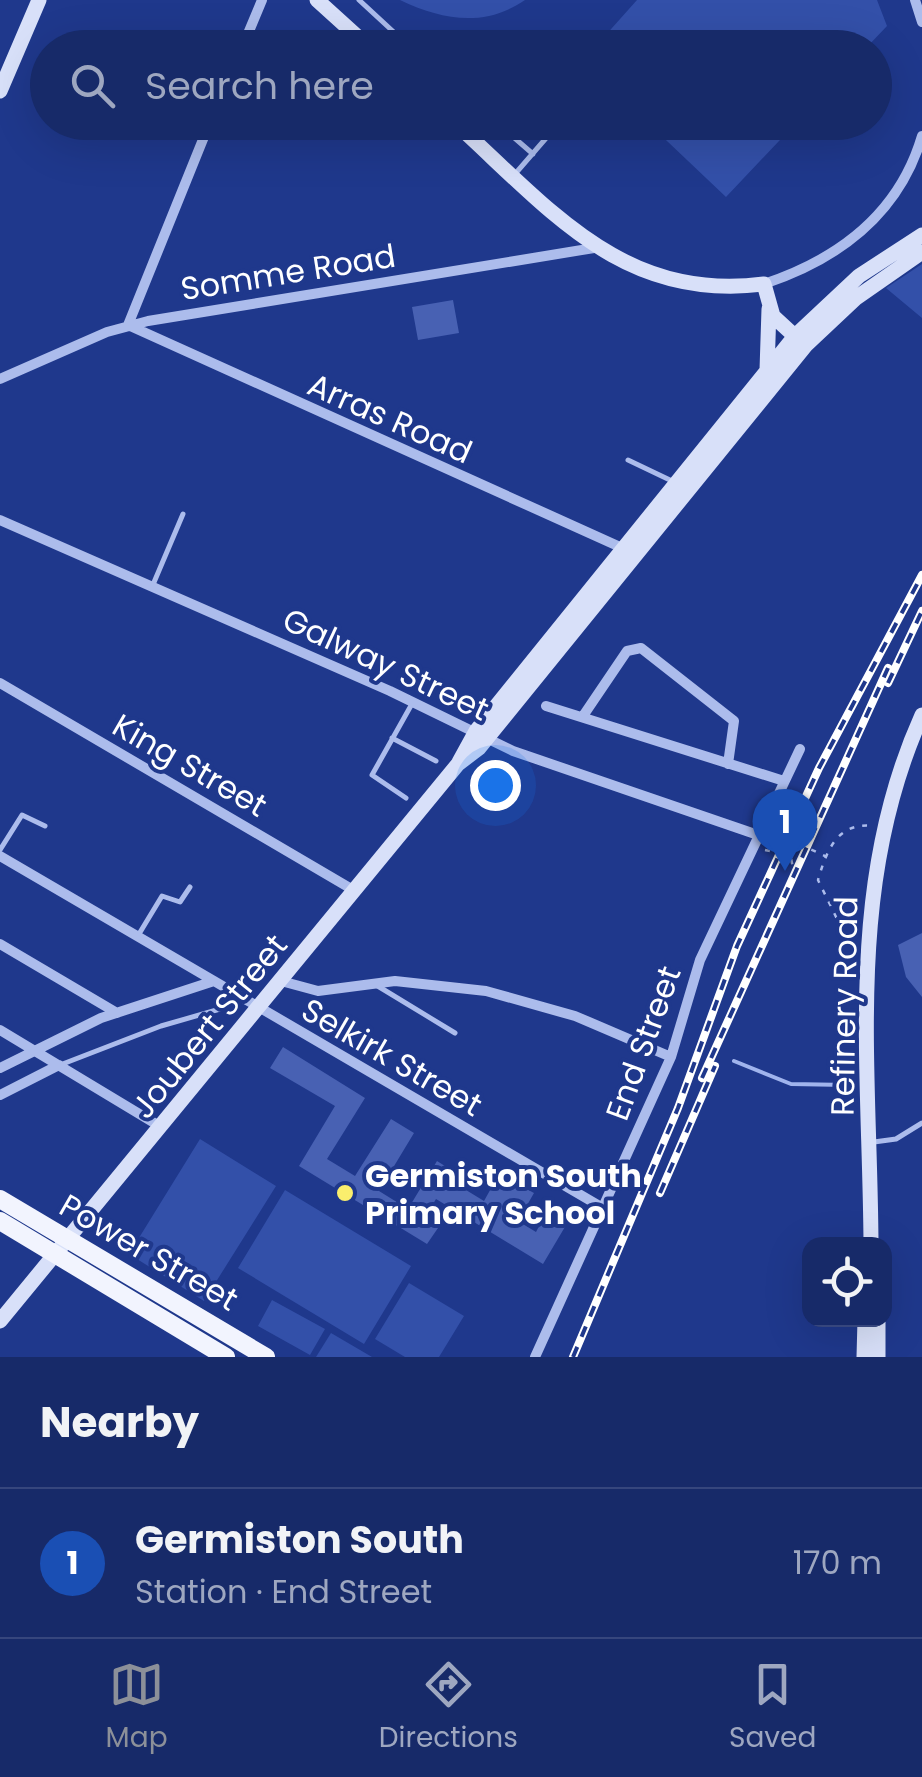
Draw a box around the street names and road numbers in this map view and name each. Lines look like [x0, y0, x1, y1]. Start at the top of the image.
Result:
street label: Somme Road [177, 233, 399, 311]
street label: Arras Road [301, 362, 479, 474]
street label: Galway Street [276, 597, 496, 731]
street label: King Street [105, 703, 275, 827]
street label: Refinery Road [820, 896, 868, 1116]
street label: Joubert Street [121, 924, 297, 1128]
street label: End Street [594, 960, 692, 1126]
street label: Selkirk Street [293, 987, 491, 1127]
street label: Power Street [51, 1183, 247, 1321]

